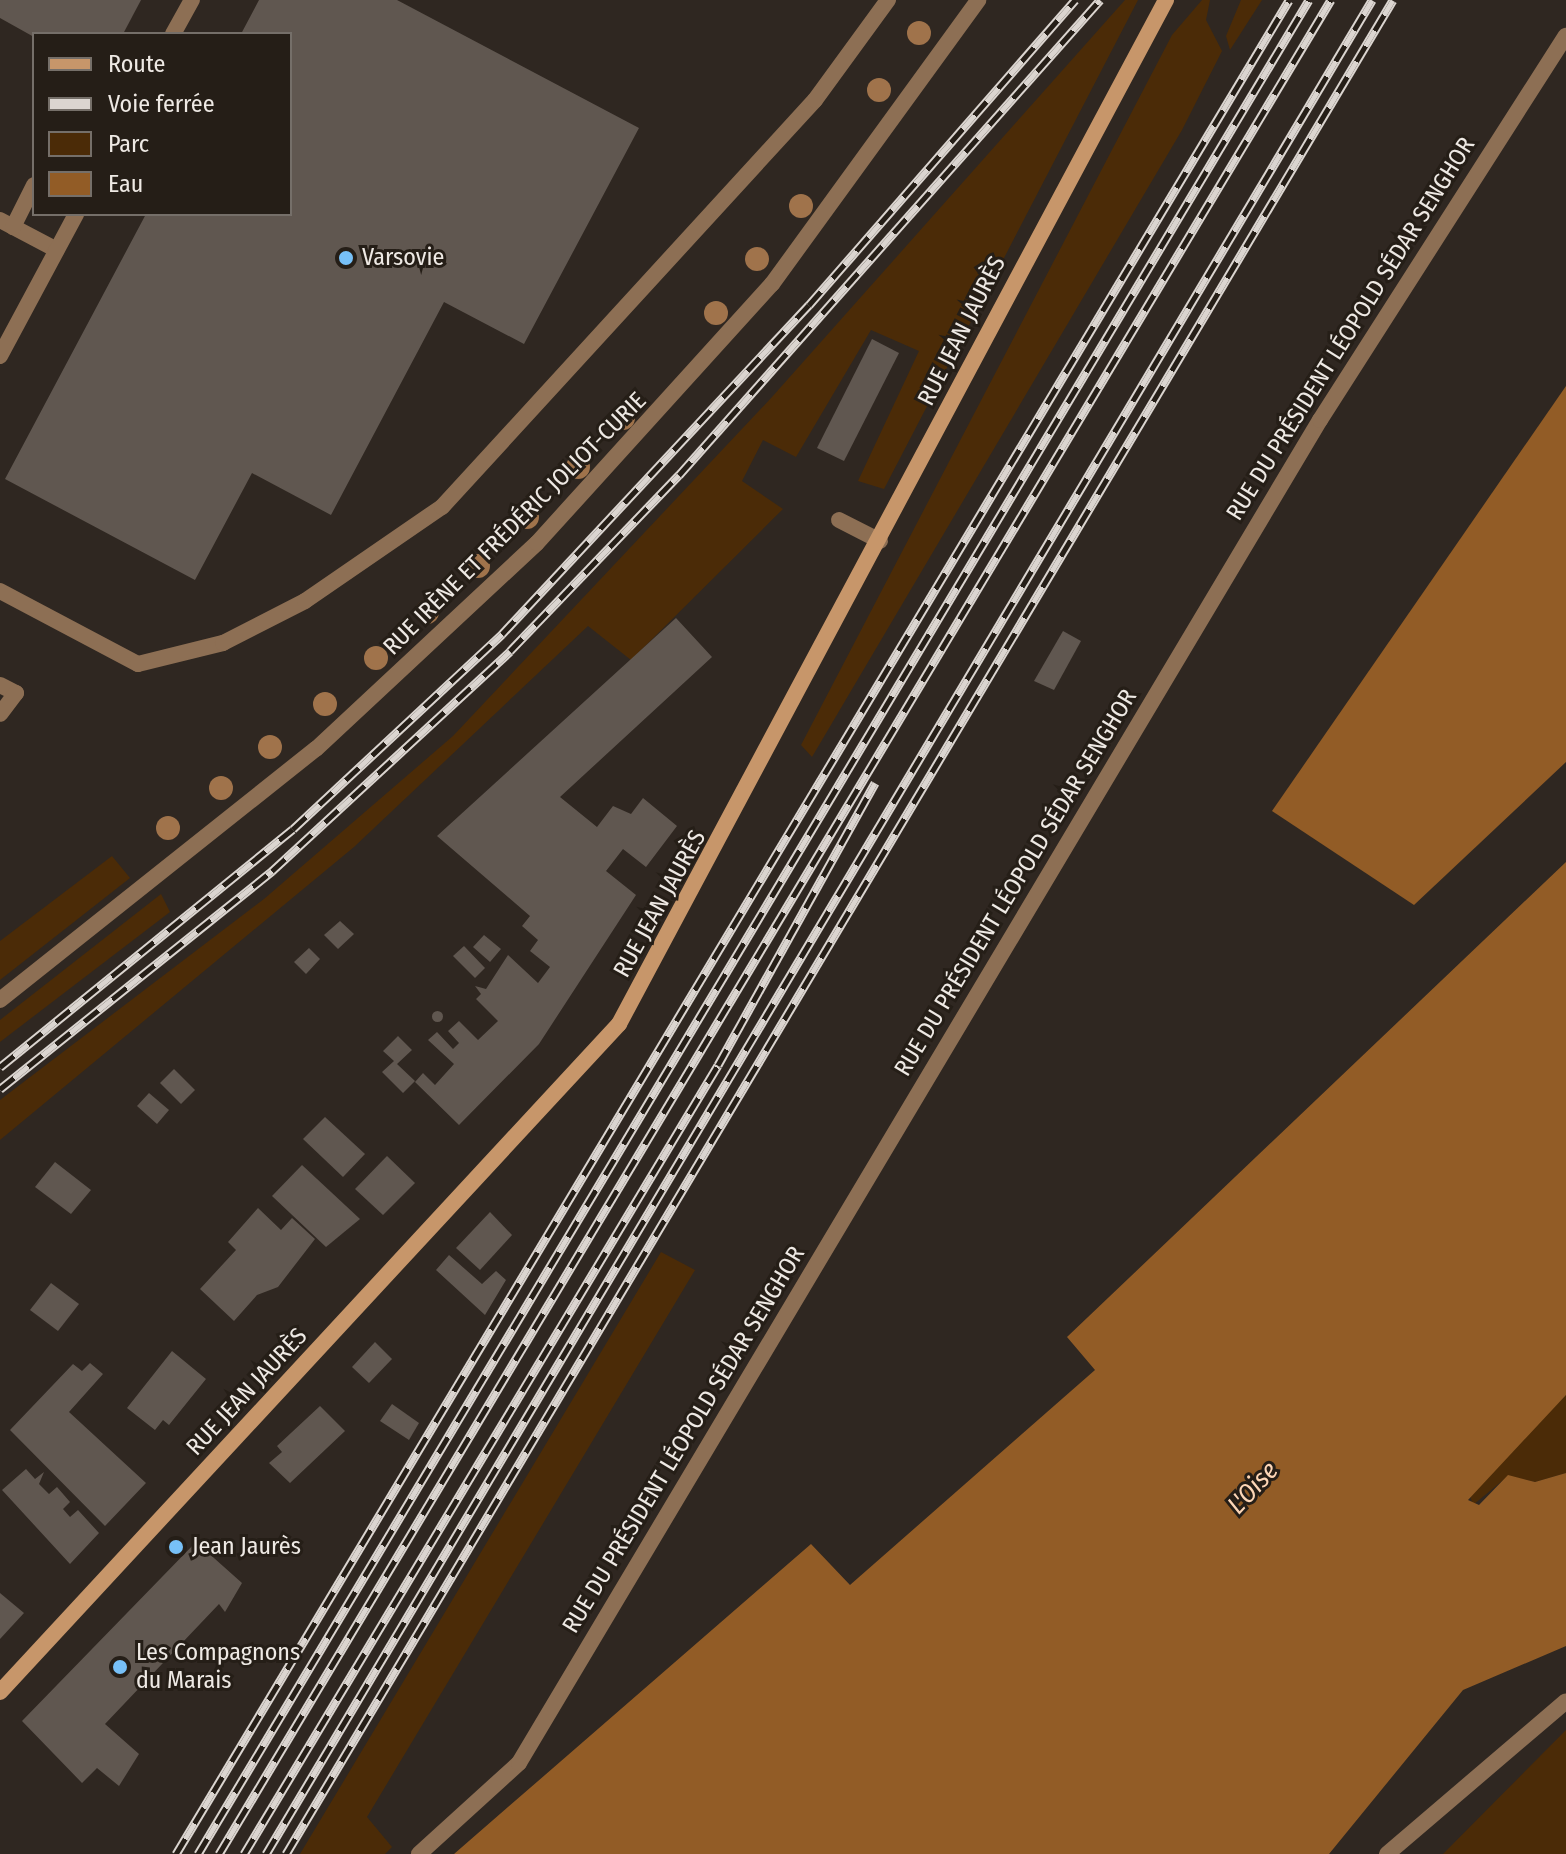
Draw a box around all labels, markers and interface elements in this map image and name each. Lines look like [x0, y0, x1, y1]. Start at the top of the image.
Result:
legend [32, 32, 292, 216]
text: Route [108, 50, 165, 78]
text: Voie ferrée [108, 90, 215, 118]
text: Parc [108, 130, 149, 158]
street label: RUE DU PRÉSIDENT LÉOPOLD SÉDAR SENGHOR [1221, 132, 1481, 526]
text: Eau [108, 170, 143, 198]
place label: Varsovie [362, 244, 444, 272]
marker: Varsovie [337, 249, 355, 267]
street label: RUE JEAN JAURÈS [912, 252, 1012, 410]
street label: RUE IRÈNE ET FRÉDÉRIC JOLIOT-CURIE [378, 387, 652, 661]
street label: RUE DU PRÉSIDENT LÉOPOLD SÉDAR SENGHOR [889, 684, 1143, 1082]
street label: RUE JEAN JAURÈS [608, 825, 712, 983]
street label: RUE DU PRÉSIDENT LÉOPOLD SÉDAR SENGHOR [557, 1241, 811, 1639]
street label: RUE JEAN JAURÈS [181, 1322, 313, 1462]
water label: L'Oise [1221, 1455, 1285, 1521]
place label: Jean Jaurès [192, 1533, 301, 1561]
marker: Jean Jaurès [167, 1538, 185, 1556]
place label: Les Compagnons du Marais [136, 1639, 300, 1695]
marker: Les Compagnons du Marais [111, 1658, 129, 1676]

